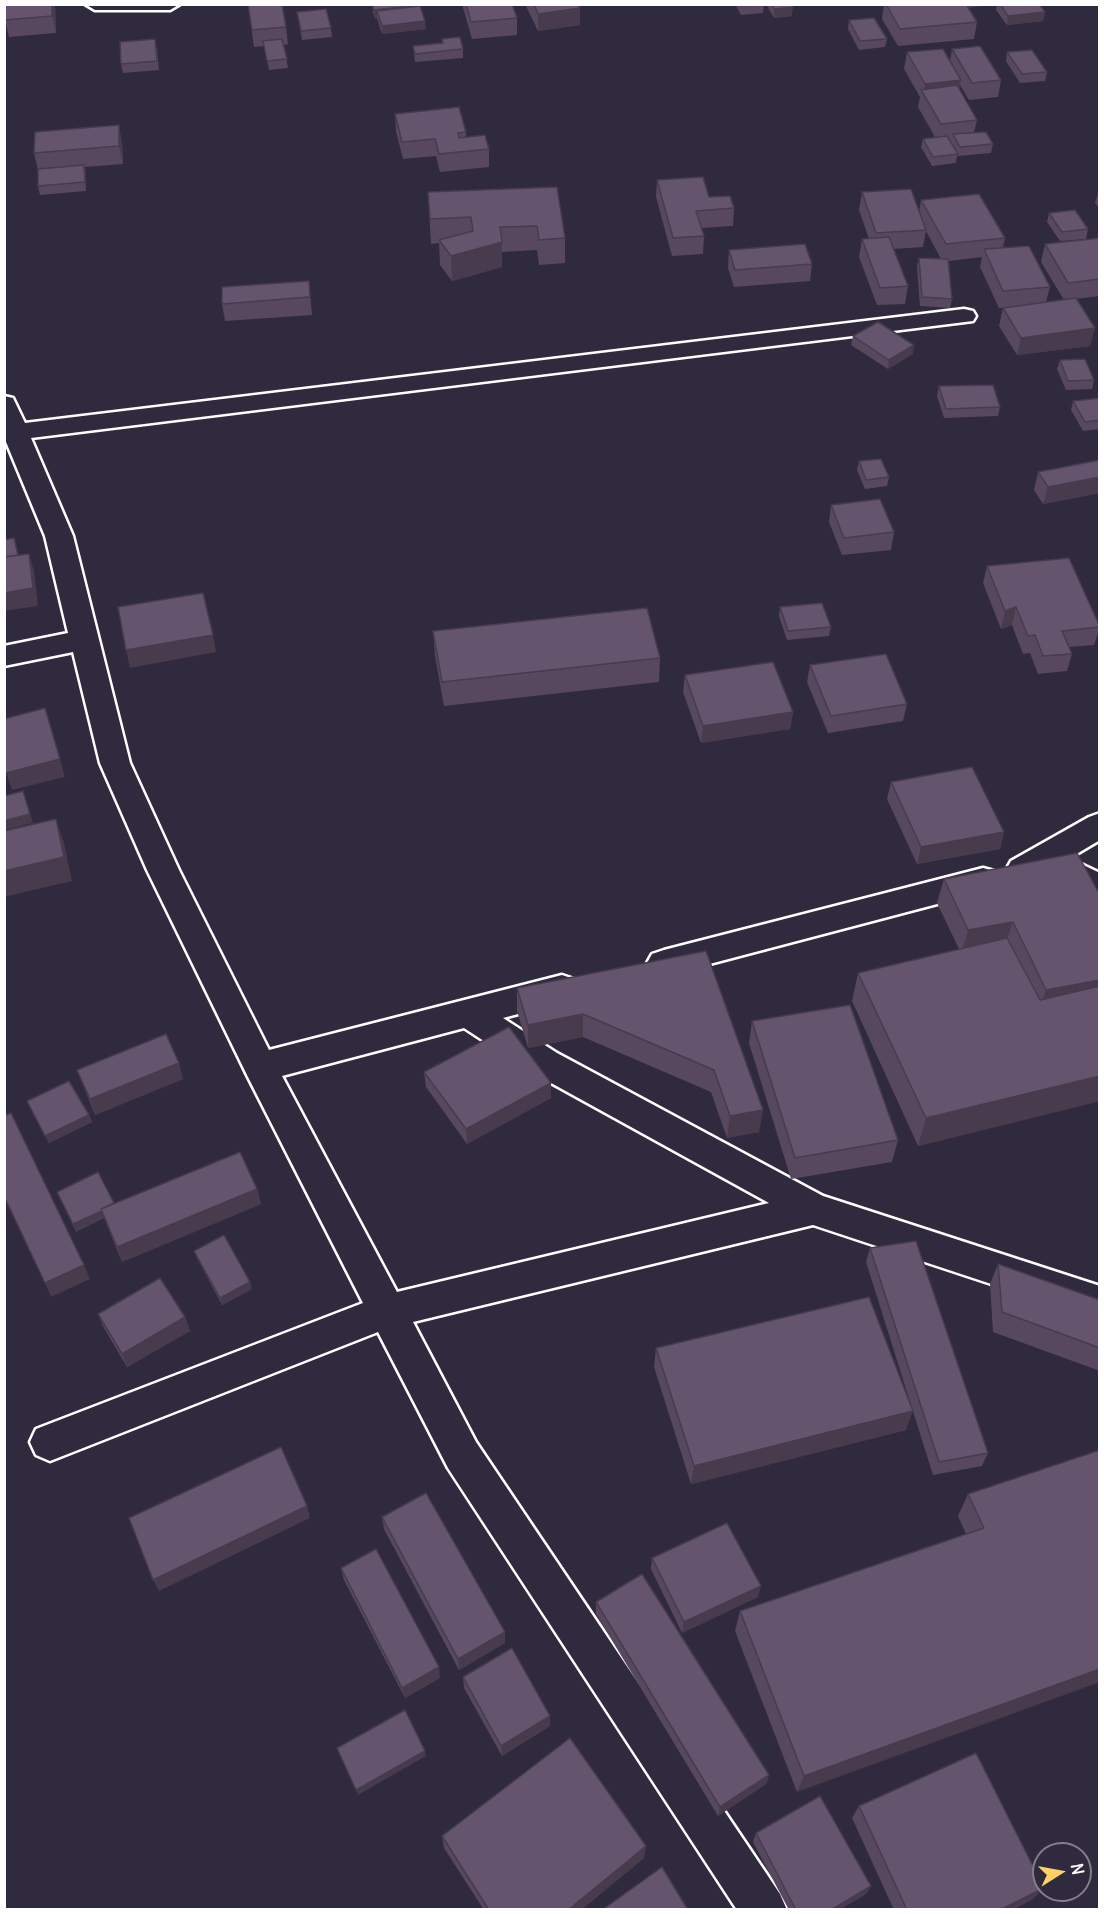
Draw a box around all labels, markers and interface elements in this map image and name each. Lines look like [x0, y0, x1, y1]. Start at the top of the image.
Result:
north arrow [1032, 1842, 1092, 1902]
text: N [1067, 1862, 1089, 1876]

